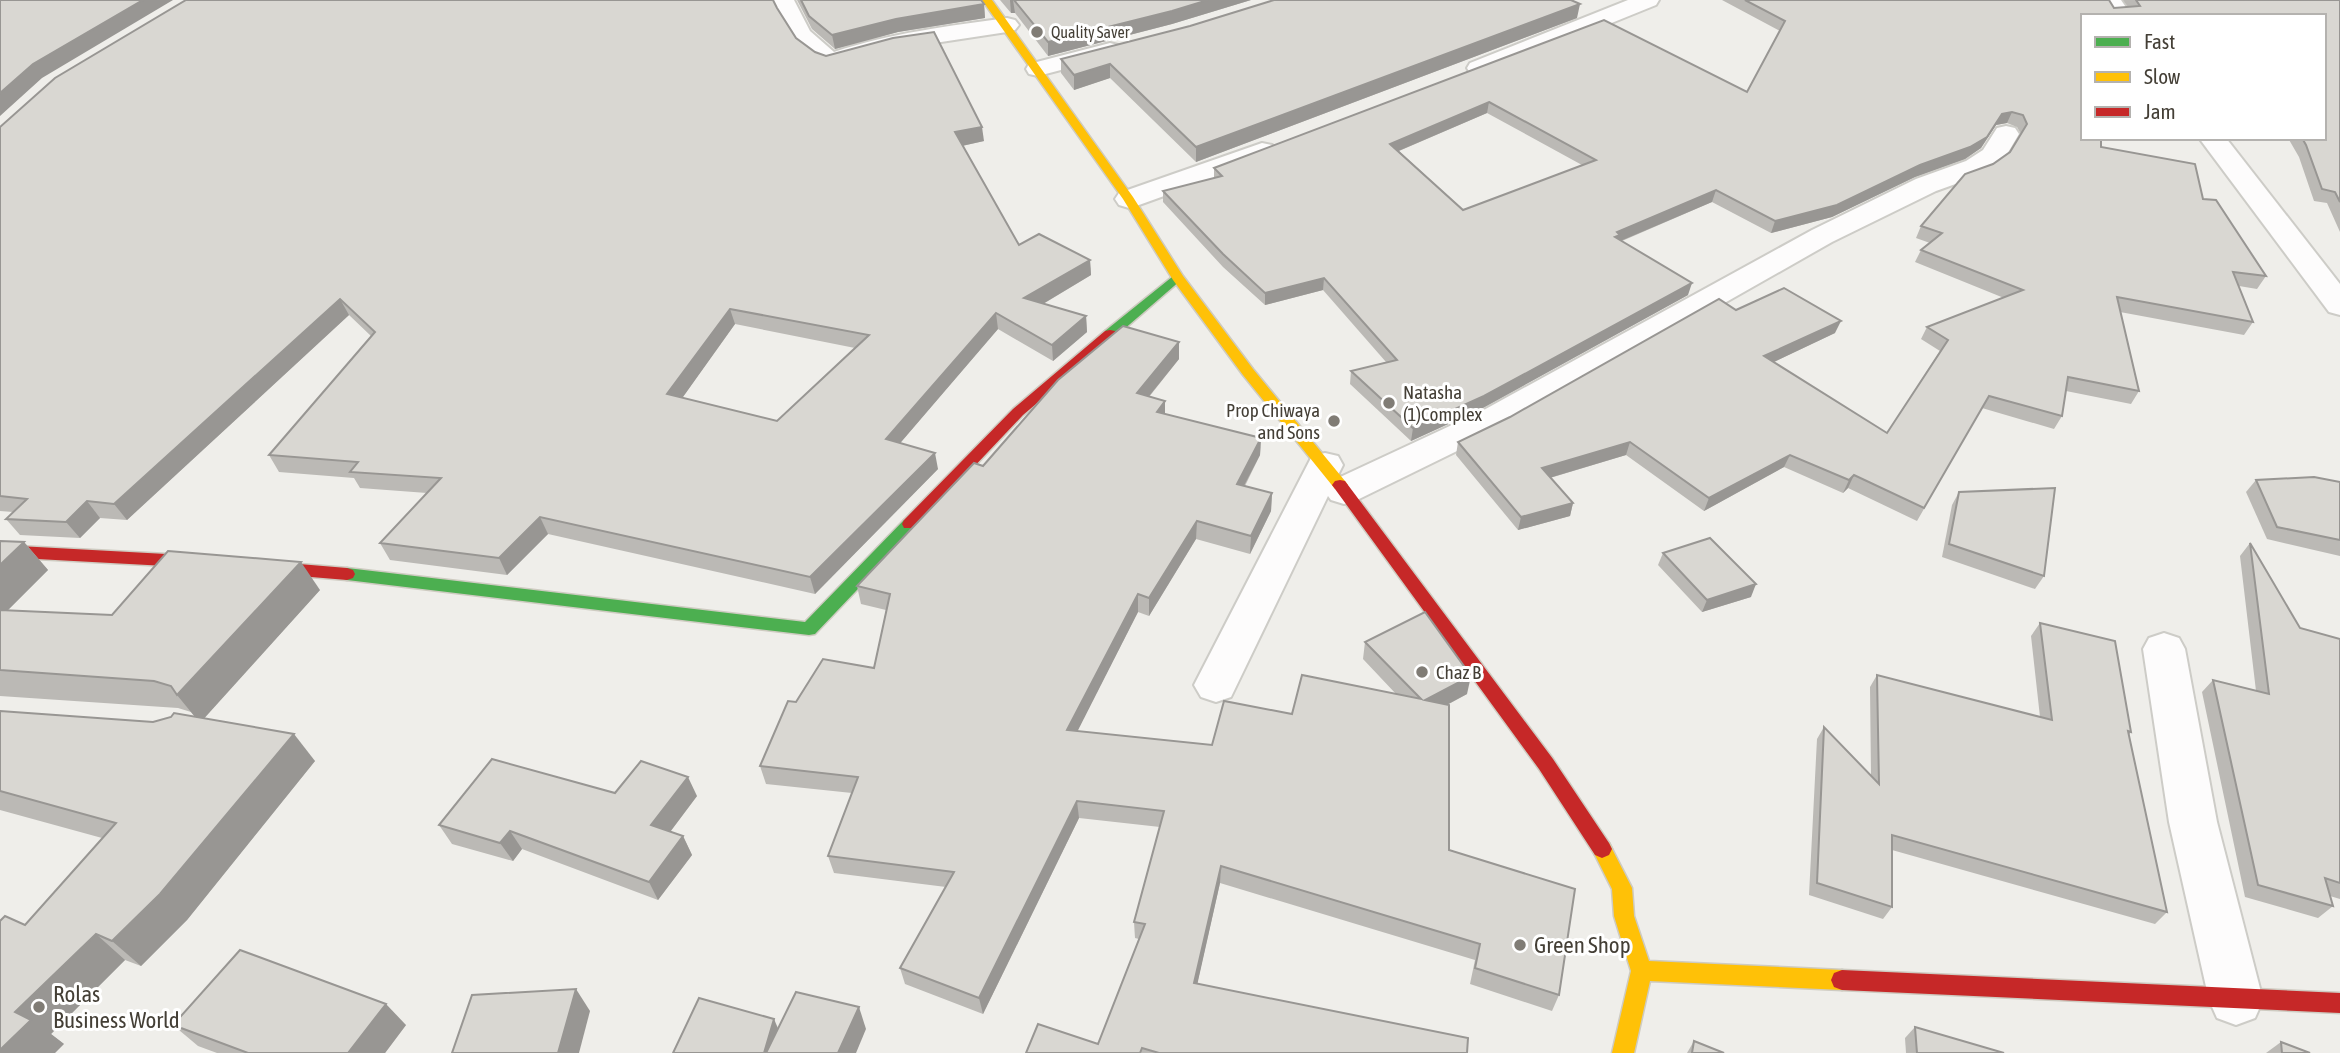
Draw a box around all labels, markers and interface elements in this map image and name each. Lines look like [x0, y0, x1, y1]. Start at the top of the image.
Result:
legend [2081, 14, 2326, 140]
place label: Quality Saver [1051, 23, 1130, 42]
marker: Quality Saver [1029, 24, 1045, 40]
text: Fast [2144, 29, 2175, 53]
text: Slow [2144, 64, 2181, 88]
text: Jam [2144, 99, 2176, 123]
place label: Natasha (1)Complex [1403, 381, 1482, 425]
marker: Natasha (1)Complex [1381, 395, 1397, 411]
place label: Prop Chiwaya and Sons [1226, 399, 1320, 443]
marker: Prop Chiwaya and Sons [1326, 413, 1342, 429]
place label: Chaz B [1436, 661, 1481, 683]
marker: Chaz B [1414, 664, 1430, 680]
place label: Green Shop [1534, 932, 1631, 958]
marker: Green Shop [1512, 937, 1528, 953]
place label: Rolas Business World [53, 981, 180, 1033]
marker: Rolas Business World [31, 999, 47, 1015]

